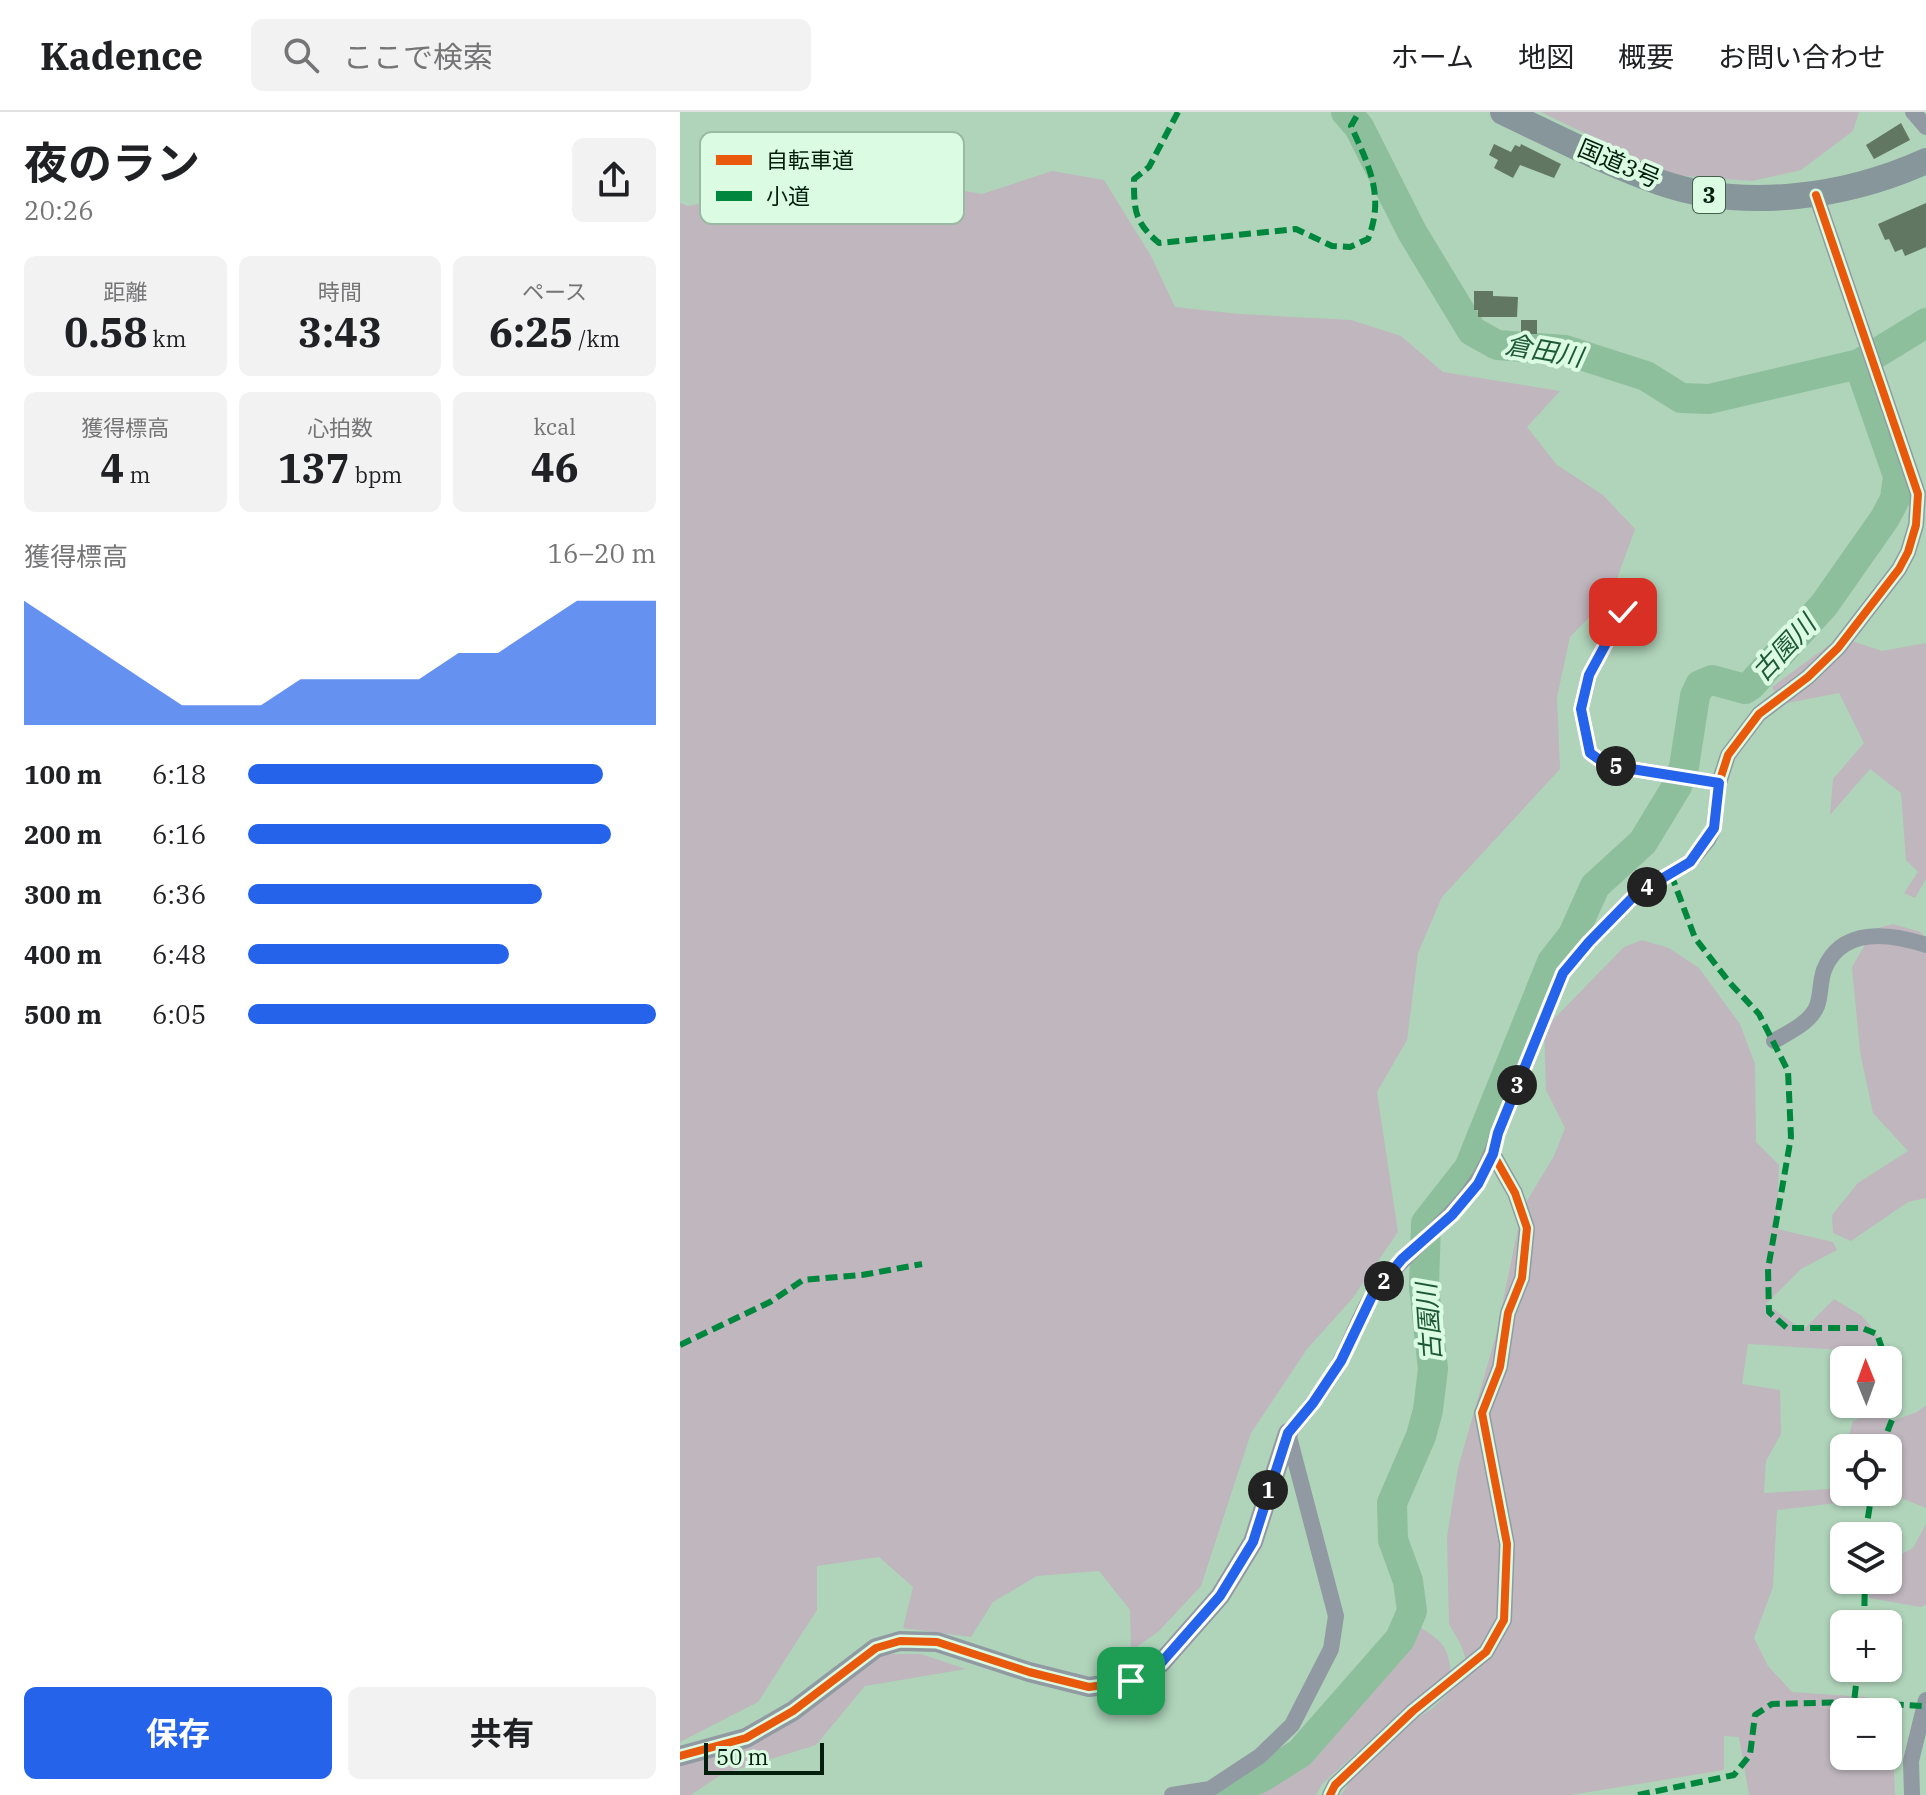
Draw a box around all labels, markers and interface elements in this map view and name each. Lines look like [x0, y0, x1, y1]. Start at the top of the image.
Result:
search box [251, 19, 811, 91]
text: Kadence [40, 31, 203, 80]
icon: search [279, 33, 323, 77]
text: ここで検索 [343, 37, 493, 76]
text: ホーム [1391, 38, 1474, 75]
text: 地図 [1518, 38, 1574, 75]
text: 概要 [1618, 38, 1674, 75]
text: お問い合わせ [1718, 38, 1886, 75]
street label: 国道3号 [1573, 131, 1665, 195]
legend [700, 132, 964, 224]
text: 夜のラン [24, 134, 200, 191]
button: share [572, 138, 656, 222]
text: 自転車道 [766, 145, 854, 174]
road number: 3 [1693, 177, 1725, 213]
text: 小道 [766, 181, 810, 210]
text: 20:26 [24, 193, 94, 227]
text: 距離 [103, 277, 147, 306]
text: 時間 [318, 277, 362, 306]
text: ペース [522, 277, 587, 306]
text: 0.58 [64, 306, 148, 358]
text: 3:43 [298, 306, 382, 358]
text: 6:25 [489, 306, 573, 358]
text: km [148, 324, 186, 353]
text: /km [573, 324, 620, 353]
water label: 倉田川 [1503, 326, 1588, 374]
text: kcal [533, 412, 576, 441]
text: 獲得標高 [81, 413, 169, 442]
text: 心拍数 [307, 413, 373, 442]
text: 46 [531, 441, 579, 493]
text: 4 [100, 442, 124, 494]
text: 137 [278, 442, 350, 494]
text: m [124, 460, 150, 489]
text: bpm [350, 460, 402, 489]
text: 16–20 m [548, 536, 656, 570]
text: 獲得標高 [24, 539, 128, 573]
pin [1589, 578, 1657, 646]
icon: check [1601, 590, 1645, 634]
water label: 古園川 [1744, 605, 1824, 687]
pin: 5 [1596, 746, 1636, 786]
text: 5 [1609, 751, 1623, 780]
text: 100 m [24, 757, 102, 791]
text: 6:18 [152, 757, 206, 791]
text: 200 m [24, 817, 102, 851]
text: 6:16 [152, 817, 206, 851]
pin: 4 [1627, 867, 1667, 907]
text: 4 [1640, 872, 1654, 901]
text: 300 m [24, 877, 102, 911]
text: 6:36 [152, 877, 206, 911]
text: 400 m [24, 937, 102, 971]
text: 6:48 [152, 937, 206, 971]
text: 500 m [24, 997, 102, 1031]
text: 6:05 [152, 997, 206, 1031]
pin: 3 [1497, 1065, 1537, 1105]
text: 3 [1510, 1070, 1524, 1099]
pin: 2 [1364, 1261, 1404, 1301]
text: 2 [1377, 1266, 1391, 1295]
water label: 古園川 [1408, 1279, 1448, 1362]
north arrow [1830, 1346, 1902, 1418]
map controls [1830, 1346, 1902, 1770]
button: locate [1830, 1434, 1902, 1506]
pin: 1 [1248, 1470, 1288, 1510]
text: 1 [1261, 1475, 1275, 1504]
button: layers [1830, 1522, 1902, 1594]
button: + [1830, 1610, 1902, 1682]
pin [1097, 1647, 1165, 1715]
icon: arrive [1109, 1659, 1153, 1703]
button: 保存 [24, 1687, 332, 1779]
button: 共有 [348, 1687, 656, 1779]
button: − [1830, 1698, 1902, 1770]
scale bar [704, 1739, 824, 1775]
text: 50 m [716, 1742, 768, 1771]

